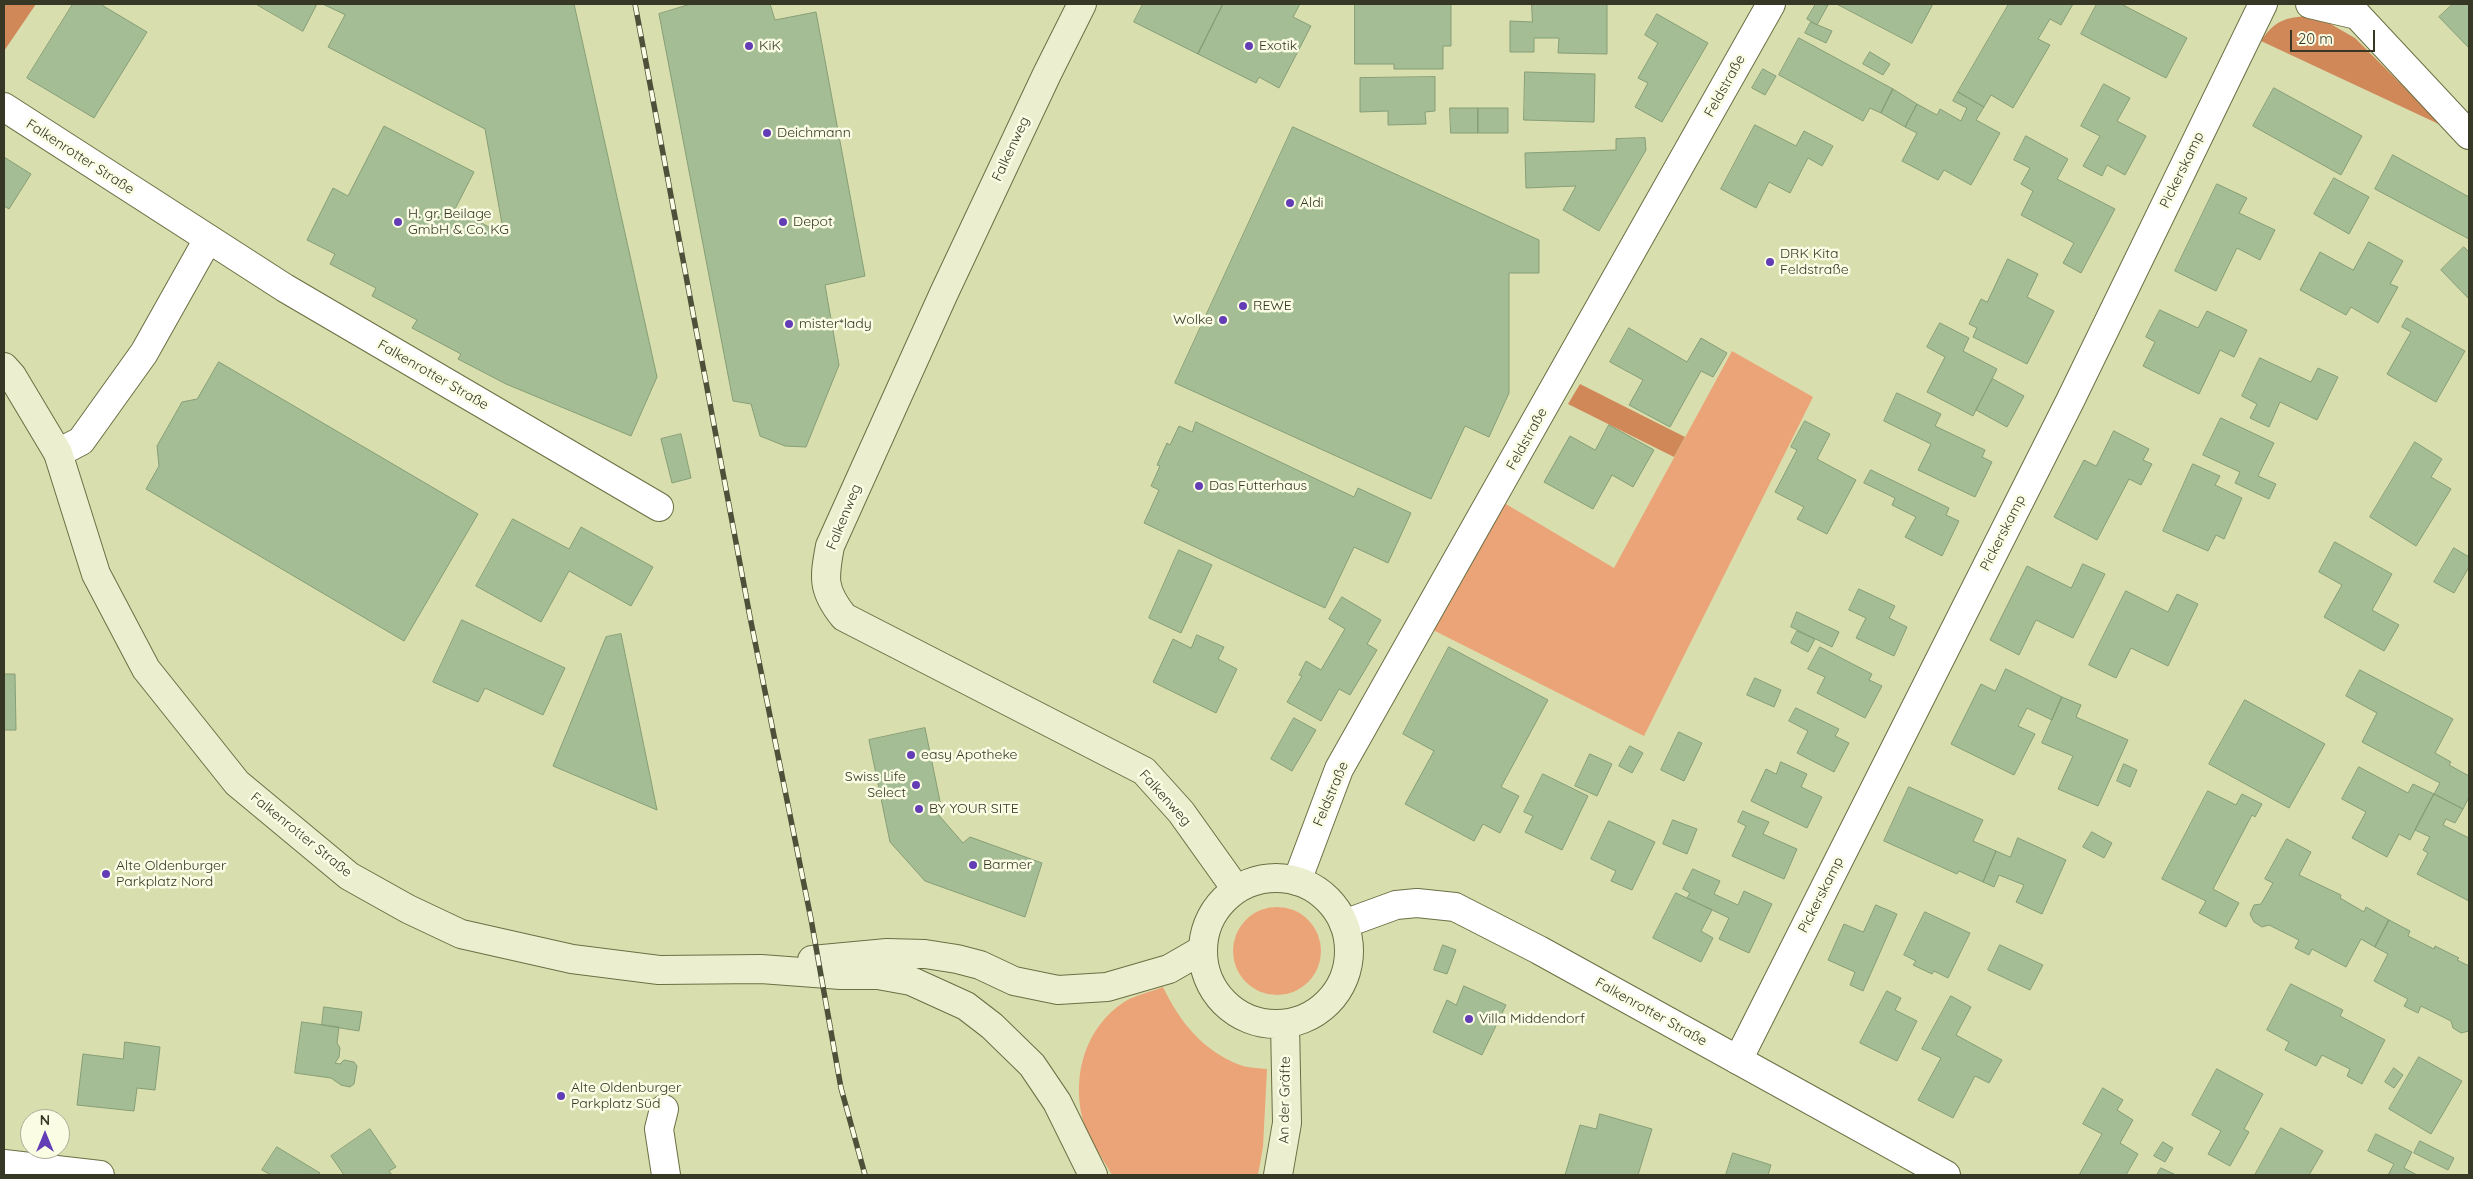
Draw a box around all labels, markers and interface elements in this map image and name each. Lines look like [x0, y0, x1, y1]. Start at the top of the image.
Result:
scale bar [2293, 20, 2378, 52]
text: 20 m [2298, 29, 2333, 48]
place label: KiK [759, 38, 781, 54]
place label: Exotik [1259, 38, 1297, 54]
marker: KiK [743, 40, 755, 52]
marker: Exotik [1243, 40, 1255, 52]
street label: Feldstraße [1701, 52, 1749, 120]
street label: Falkenweg [989, 114, 1033, 184]
street label: Falkenrotter Straße [23, 116, 137, 198]
place label: Deichmann [777, 125, 851, 141]
marker: Deichmann [761, 127, 773, 139]
street label: Pickerskamp [2156, 129, 2208, 211]
place label: Aldi [1300, 195, 1324, 211]
marker: Aldi [1284, 197, 1296, 209]
place label: H. gr. Beilage GmbH & Co. KG [408, 206, 509, 238]
place label: Depot [793, 214, 833, 230]
marker: H. gr. Beilage GmbH & Co. KG [392, 216, 404, 228]
marker: Depot [777, 216, 789, 228]
place label: DRK Kita Feldstraße [1780, 246, 1849, 278]
marker: DRK Kita Feldstraße [1764, 256, 1776, 268]
place label: REWE [1253, 298, 1292, 314]
marker: REWE [1237, 300, 1249, 312]
place label: Wolke [1173, 312, 1213, 328]
marker: Wolke [1217, 314, 1229, 326]
place label: mister*lady [799, 316, 872, 332]
marker: mister*lady [783, 318, 795, 330]
street label: Falkenrotter Straße [375, 336, 491, 414]
street label: Feldstraße [1503, 405, 1551, 473]
place label: Das Futterhaus [1209, 478, 1307, 494]
marker: Das Futterhaus [1193, 480, 1205, 492]
street label: Falkenweg [823, 482, 865, 552]
street label: Pickerskamp [1977, 492, 2029, 574]
place label: easy Apotheke [921, 747, 1017, 763]
marker: easy Apotheke [905, 749, 917, 761]
street label: Feldstraße [1310, 759, 1352, 829]
street label: Falkenweg [1135, 767, 1195, 829]
place label: Swiss Life Select [845, 769, 906, 802]
marker: Swiss Life Select [910, 779, 922, 791]
street label: Falkenrotter Straße [247, 789, 355, 881]
place label: BY YOUR SITE [929, 801, 1019, 817]
marker: BY YOUR SITE [913, 803, 925, 815]
street label: Pickerskamp [1795, 854, 1847, 936]
place label: Barmer [983, 857, 1032, 873]
place label: Alte Oldenburger Parkplatz Nord [116, 858, 226, 890]
marker: Barmer [967, 859, 979, 871]
marker: Alte Oldenburger Parkplatz Nord [100, 868, 112, 880]
street label: Falkenrotter Straße [1592, 974, 1710, 1050]
place label: Villa Middendorf [1479, 1011, 1585, 1027]
marker: Villa Middendorf [1463, 1013, 1475, 1025]
street label: An der Gräfte [1276, 1056, 1294, 1144]
place label: Alte Oldenburger Parkplatz Süd [571, 1080, 681, 1112]
marker: Alte Oldenburger Parkplatz Süd [555, 1090, 567, 1102]
north arrow [20, 1109, 70, 1159]
text: N [40, 1111, 50, 1129]

